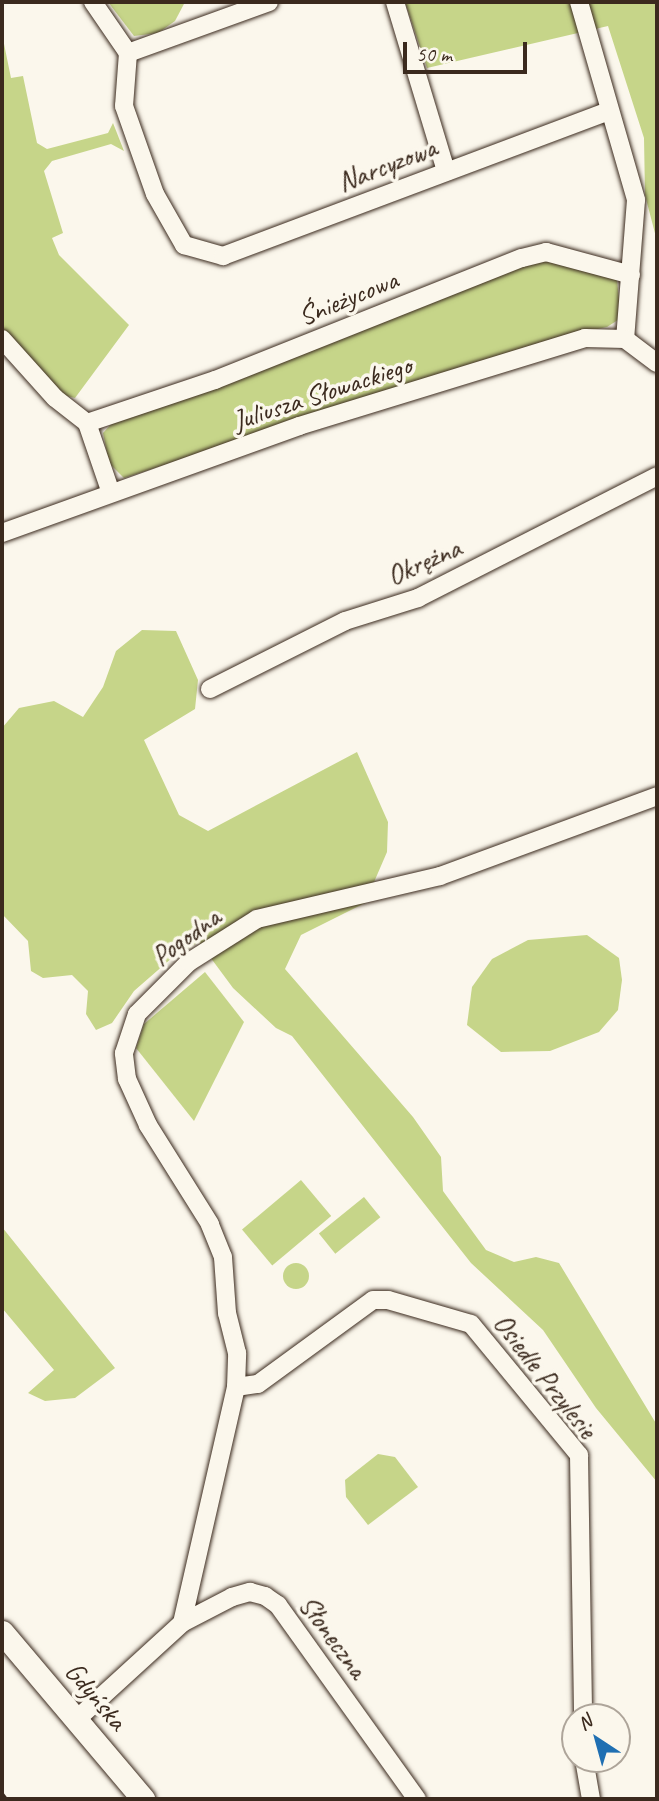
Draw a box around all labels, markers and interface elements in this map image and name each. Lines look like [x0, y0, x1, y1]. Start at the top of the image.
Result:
scale bar [407, 28, 531, 72]
text: 50 m [416, 41, 452, 67]
street label: Narcyzowa [333, 131, 441, 199]
street label: Śnieżycowa [293, 263, 403, 333]
street label: Juliusza Słowackiego [228, 348, 416, 438]
street label: Okrężna [382, 531, 466, 593]
street label: Pogodna [145, 901, 227, 973]
street label: Osiedle Przylesie [486, 1307, 604, 1445]
street label: Słoneczna [292, 1589, 374, 1685]
street label: Gdyńska [58, 1655, 134, 1737]
north arrow [561, 1703, 631, 1773]
text: N [573, 1709, 597, 1736]

